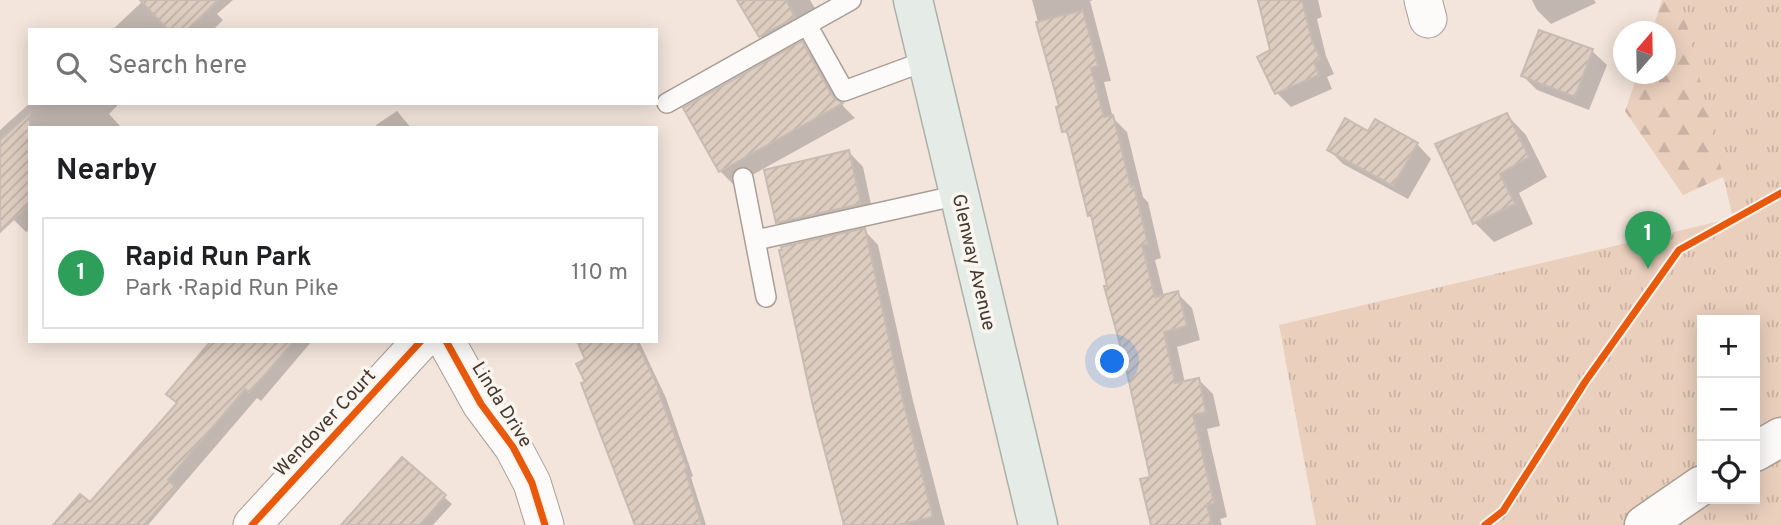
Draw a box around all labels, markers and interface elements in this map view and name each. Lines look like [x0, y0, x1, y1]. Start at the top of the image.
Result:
north arrow [1613, 21, 1676, 84]
search box [28, 28, 658, 105]
icon: search [52, 48, 90, 86]
text: Search here [108, 50, 247, 83]
text: Nearby [56, 153, 157, 190]
street label: Glenway Avenue [946, 192, 1000, 333]
pin: 1 [1625, 211, 1671, 269]
text: Rapid Run Park [125, 242, 311, 275]
text: 1 [76, 259, 86, 288]
text: 110 m [571, 259, 628, 288]
text: Park · Rapid Run Pike [125, 275, 339, 304]
map controls [1697, 315, 1760, 504]
button: + [1697, 315, 1760, 378]
your location [1095, 344, 1129, 378]
street label: Linda Drive [466, 358, 537, 452]
street label: Wendover Court [269, 364, 382, 482]
button: − [1697, 378, 1760, 441]
button: locate [1697, 441, 1760, 504]

